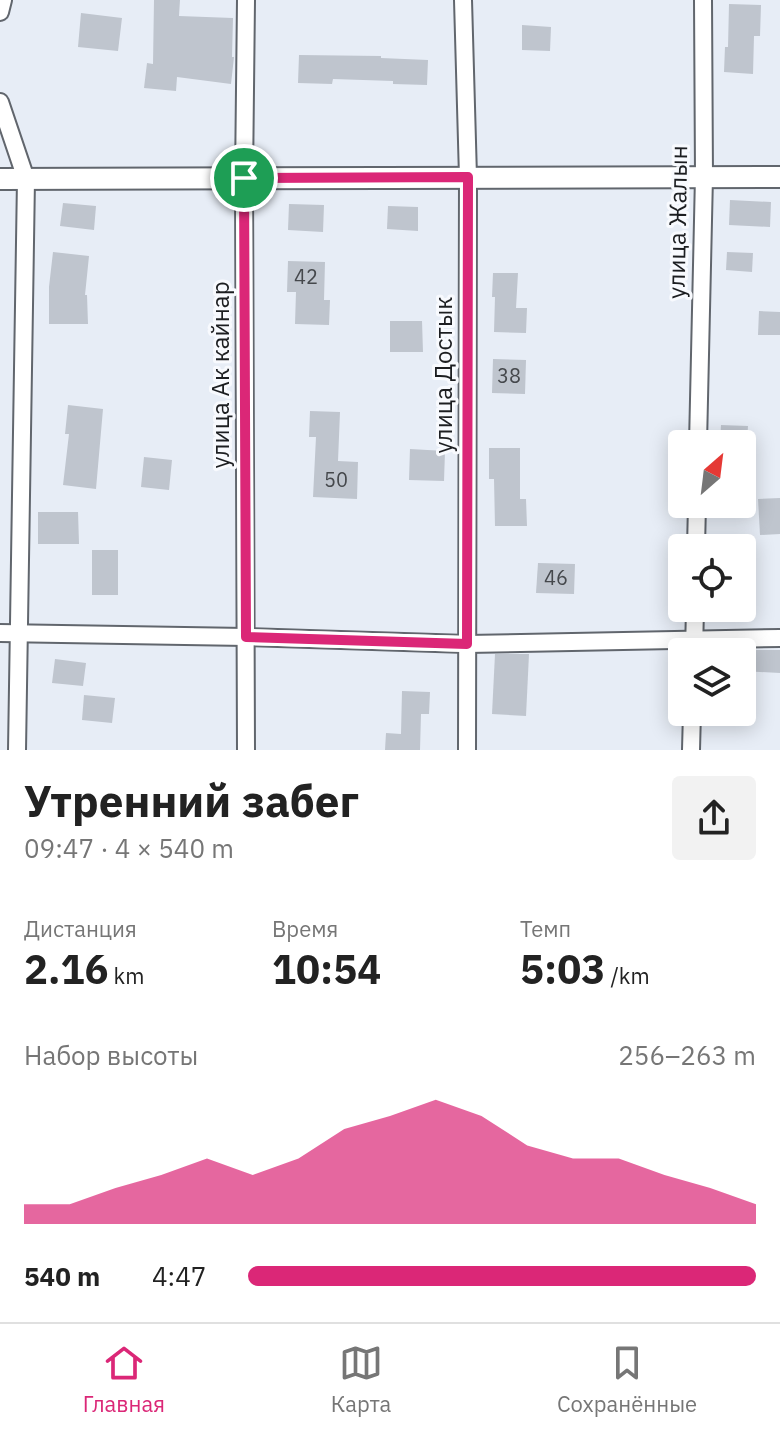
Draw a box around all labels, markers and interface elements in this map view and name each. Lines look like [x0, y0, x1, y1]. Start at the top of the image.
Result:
pin [210, 144, 278, 212]
street label: улица Жалын [660, 145, 694, 299]
icon: arrive [222, 156, 266, 200]
house number: 42 [294, 263, 318, 290]
street label: улица Ак кайнар [204, 281, 236, 469]
street label: улица Достык [427, 297, 459, 453]
house number: 38 [497, 362, 521, 389]
north arrow [668, 430, 756, 518]
map controls [668, 430, 756, 726]
house number: 50 [324, 466, 348, 493]
button: locate [668, 534, 756, 622]
house number: 46 [544, 564, 568, 591]
button: layers [668, 638, 756, 726]
text: Утренний забег [24, 772, 359, 829]
button: share [672, 776, 756, 860]
text: 09:47 · 4 × 540 m [24, 831, 234, 865]
text: Дистанция [24, 914, 137, 943]
text: Время [272, 914, 338, 943]
text: Темп [520, 914, 571, 943]
text: 2.16 [24, 943, 108, 995]
text: 10:54 [272, 943, 381, 995]
text: 5:03 [520, 943, 605, 995]
text: km [108, 961, 144, 990]
text: /km [605, 961, 650, 990]
text: Набор высоты [24, 1038, 198, 1072]
text: 256–263 m [618, 1038, 756, 1072]
text: 540 m [24, 1259, 100, 1293]
text: 4:47 [152, 1259, 206, 1293]
tab: Главная [83, 1341, 165, 1418]
tab: Карта [331, 1341, 391, 1418]
tab: Сохранённые [557, 1341, 697, 1418]

